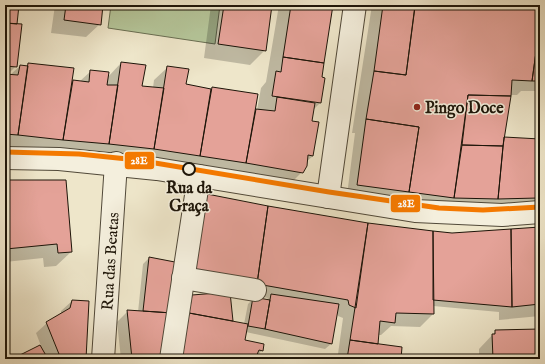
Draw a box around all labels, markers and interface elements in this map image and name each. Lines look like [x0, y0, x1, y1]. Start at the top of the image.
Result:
place label: Pingo Doce [425, 99, 504, 119]
marker: Pingo Doce [412, 102, 422, 112]
line badge: 28E [124, 151, 155, 170]
text: 28E [130, 154, 148, 168]
marker: Rua da Graça [182, 162, 196, 176]
place label: Rua da Graça [166, 179, 213, 217]
line badge: 28E [390, 194, 421, 213]
text: 28E [397, 197, 415, 211]
street label: Rua das Beatas [98, 211, 125, 311]

